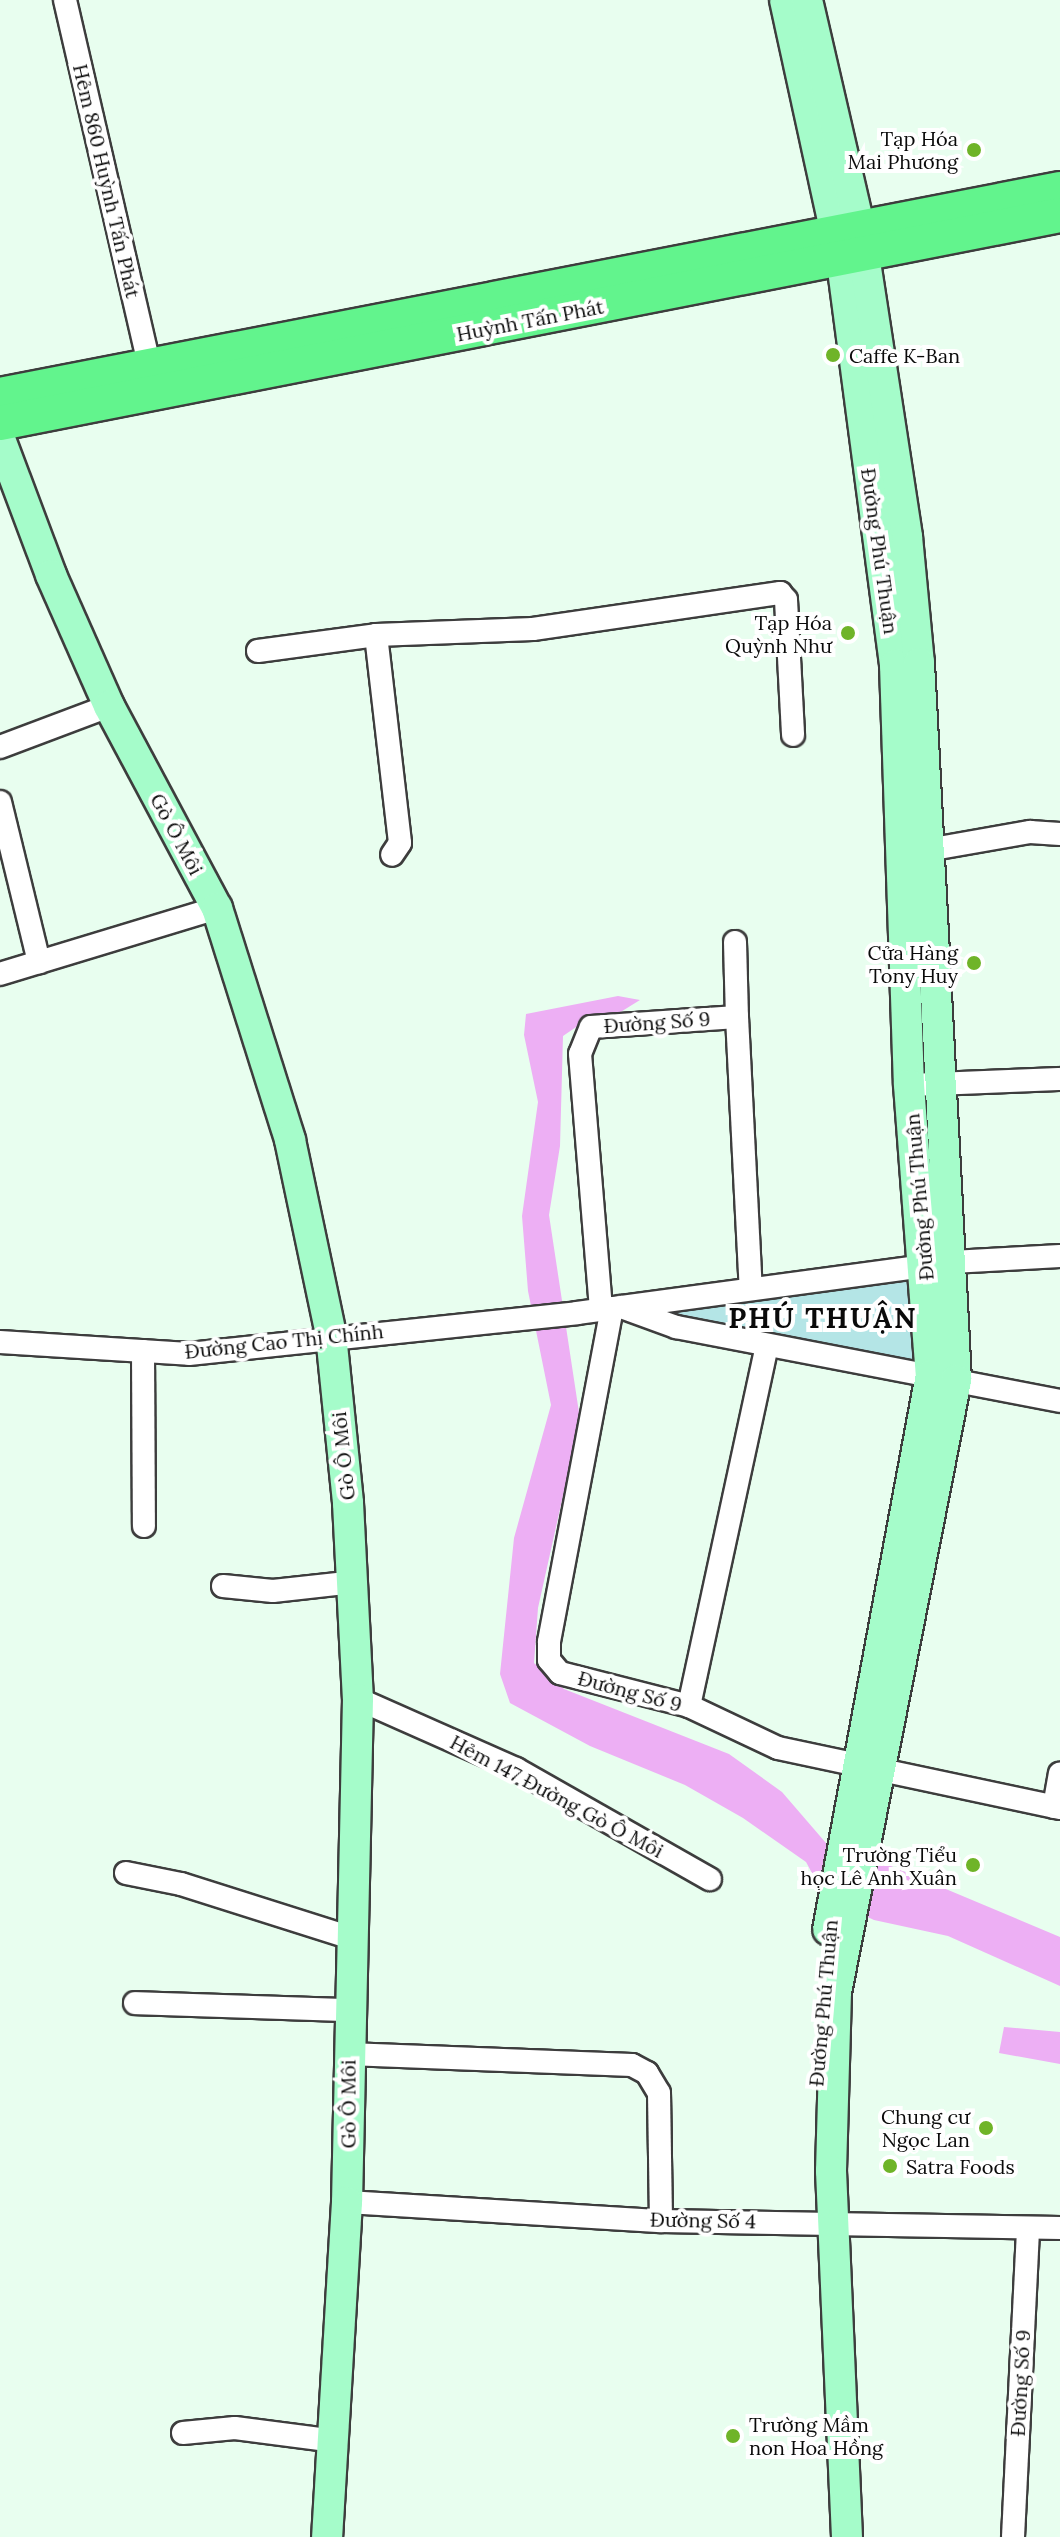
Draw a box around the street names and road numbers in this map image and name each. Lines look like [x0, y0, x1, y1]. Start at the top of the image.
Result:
street label: Hẻm 860 Huỳnh Tấn Phát [68, 62, 146, 300]
street label: Huỳnh Tấn Phát [454, 294, 606, 346]
street label: Đường Phú Thuận [856, 466, 904, 636]
street label: Gò Ô Môi [146, 789, 208, 879]
street label: Đường Số 9 [603, 1006, 711, 1038]
street label: Đường Phú Thuận [900, 1113, 938, 1281]
street label: Đường Cao Thị Chính [183, 1319, 385, 1363]
street label: Gò Ô Môi [326, 1411, 360, 1501]
street label: Đường Số 9 [575, 1666, 685, 1716]
street label: Hẻm 147 Đường Gò Ô Môi [446, 1730, 668, 1862]
street label: Đường Phú Thuận [804, 1919, 842, 2087]
street label: Gò Ô Môi [336, 2060, 360, 2148]
street label: Đường Số 4 [650, 2207, 756, 2233]
street label: Đường Số 9 [1005, 2329, 1035, 2437]

